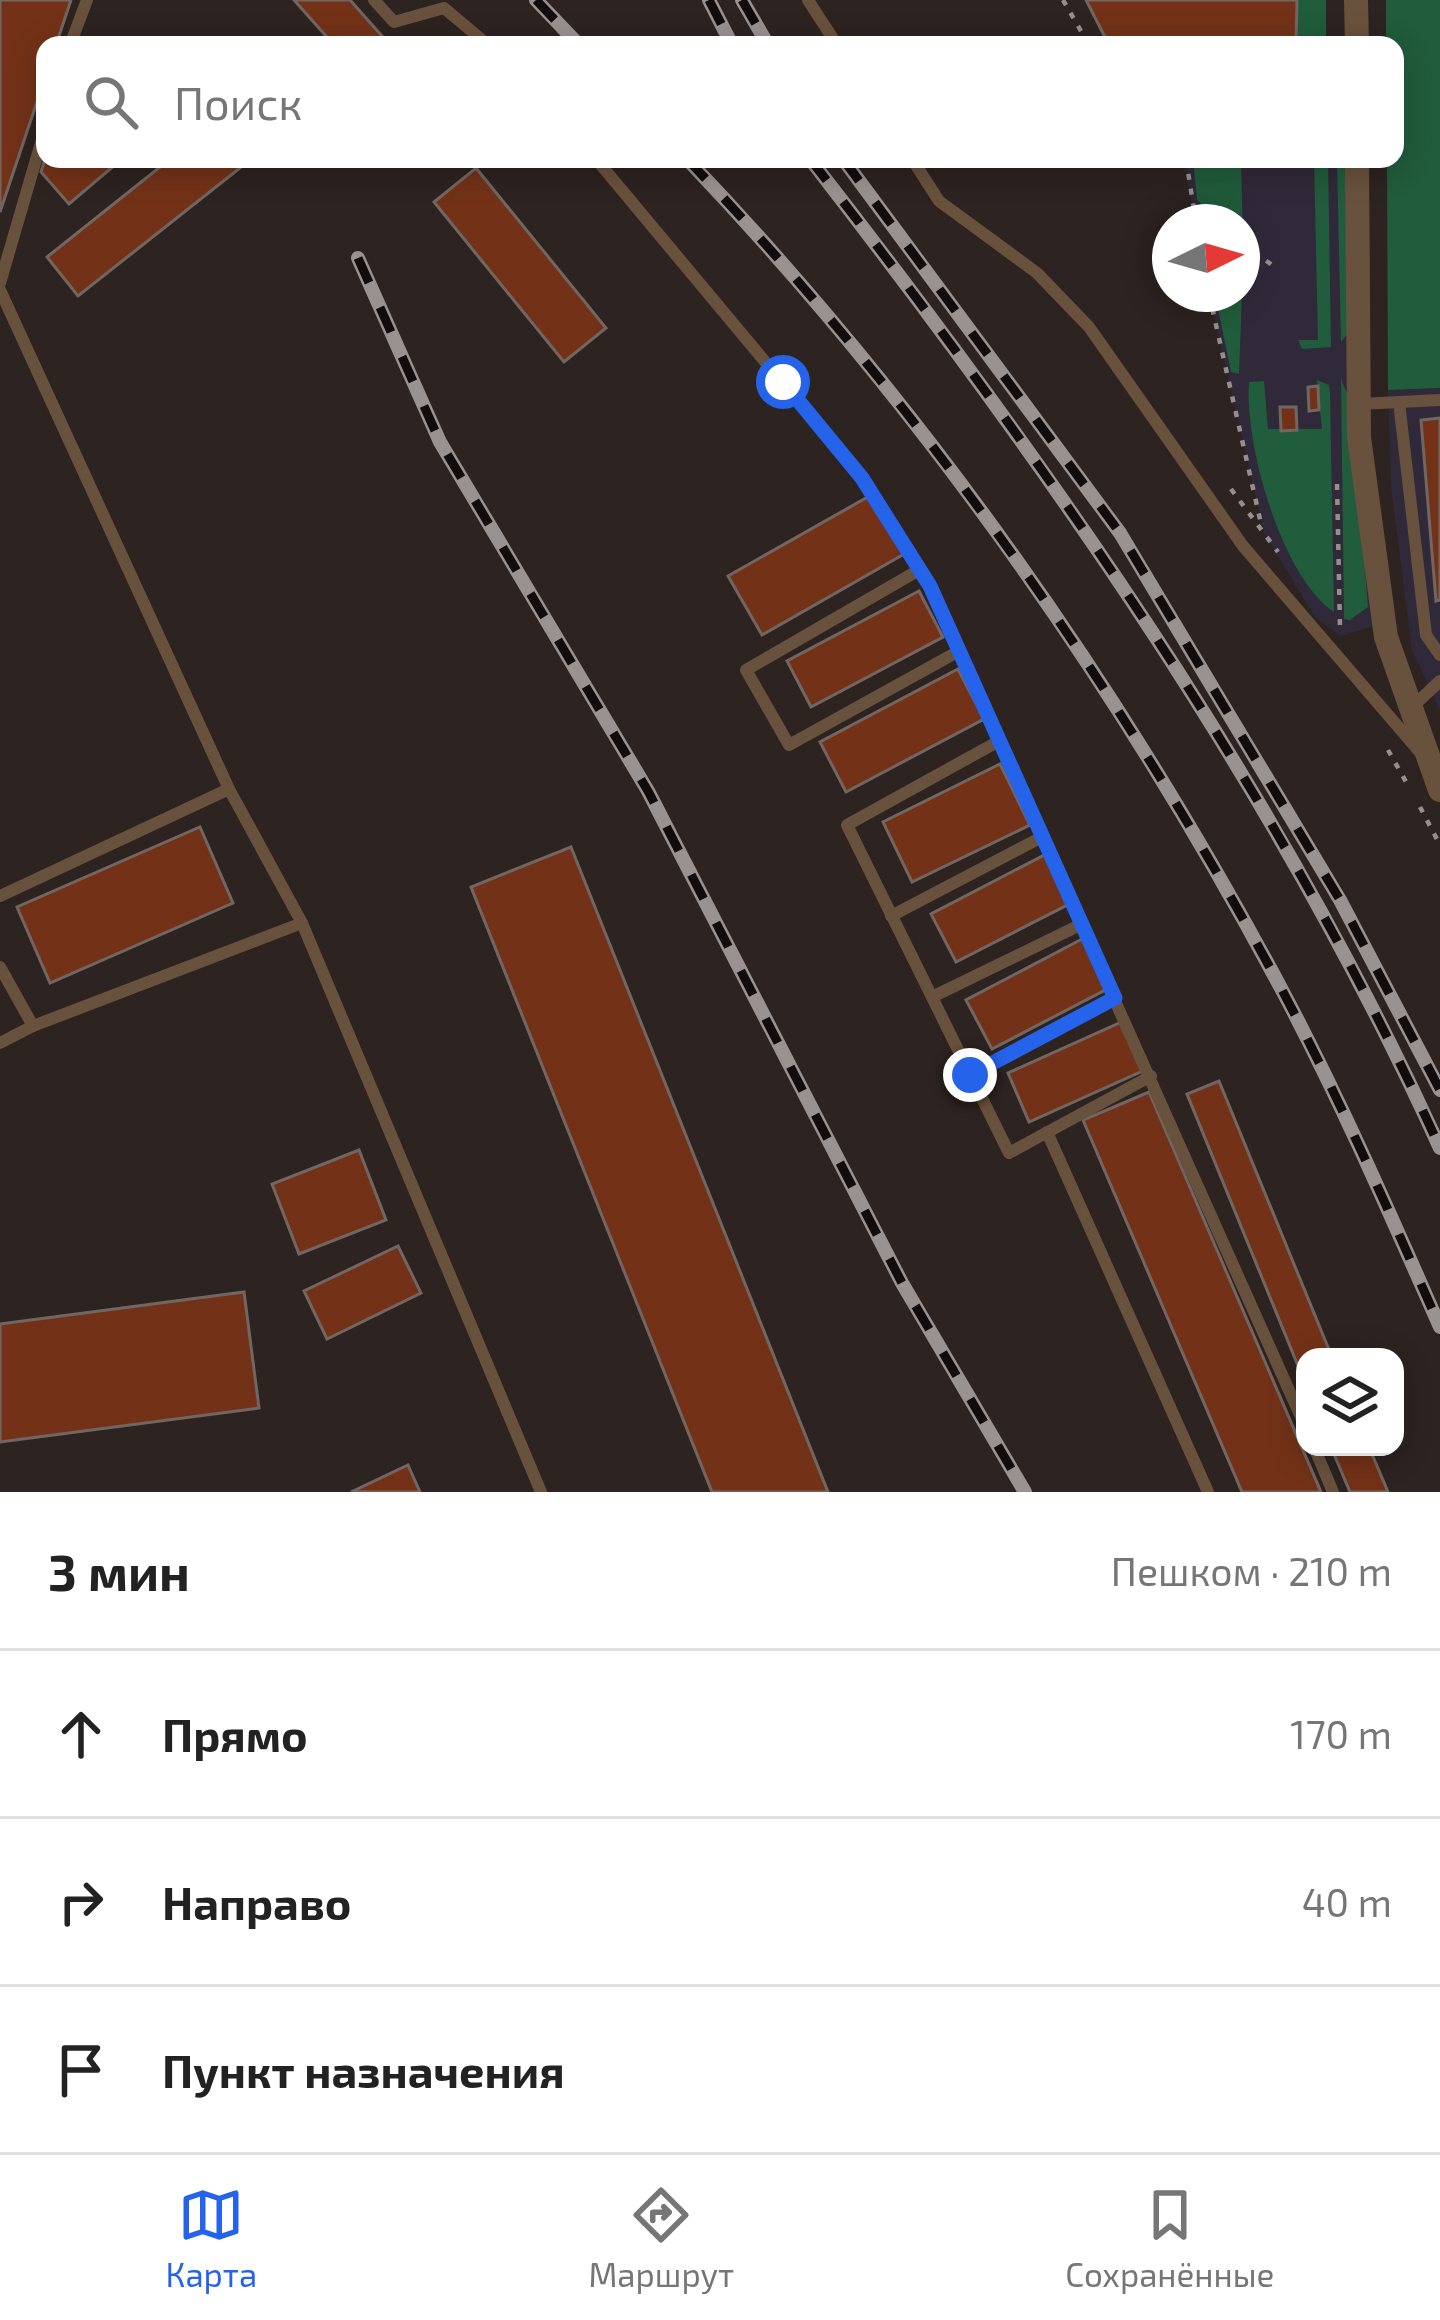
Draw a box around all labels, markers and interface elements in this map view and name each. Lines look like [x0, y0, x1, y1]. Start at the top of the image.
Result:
search box [36, 36, 1404, 168]
icon: search [78, 69, 144, 135]
text: Поиск [174, 75, 302, 129]
north arrow [1152, 204, 1260, 312]
route start [756, 355, 810, 409]
route end [943, 1048, 997, 1102]
map controls [1296, 1348, 1404, 1456]
button: layers [1296, 1348, 1404, 1456]
text: 3 мин [48, 1540, 190, 1601]
text: Пешком · 210 m [1111, 1547, 1392, 1594]
icon: ahead [48, 1701, 114, 1767]
text: Прямо [162, 1707, 308, 1761]
text: 170 m [1290, 1710, 1392, 1757]
icon: right [48, 1869, 114, 1935]
text: Направо [162, 1875, 351, 1929]
text: 40 m [1302, 1878, 1392, 1925]
icon: arrive [48, 2037, 114, 2103]
text: Пункт назначения [162, 2043, 565, 2097]
tab: Карта [166, 2182, 257, 2294]
tab: Маршрут [588, 2182, 734, 2294]
tab: Сохранённые [1065, 2182, 1274, 2294]

